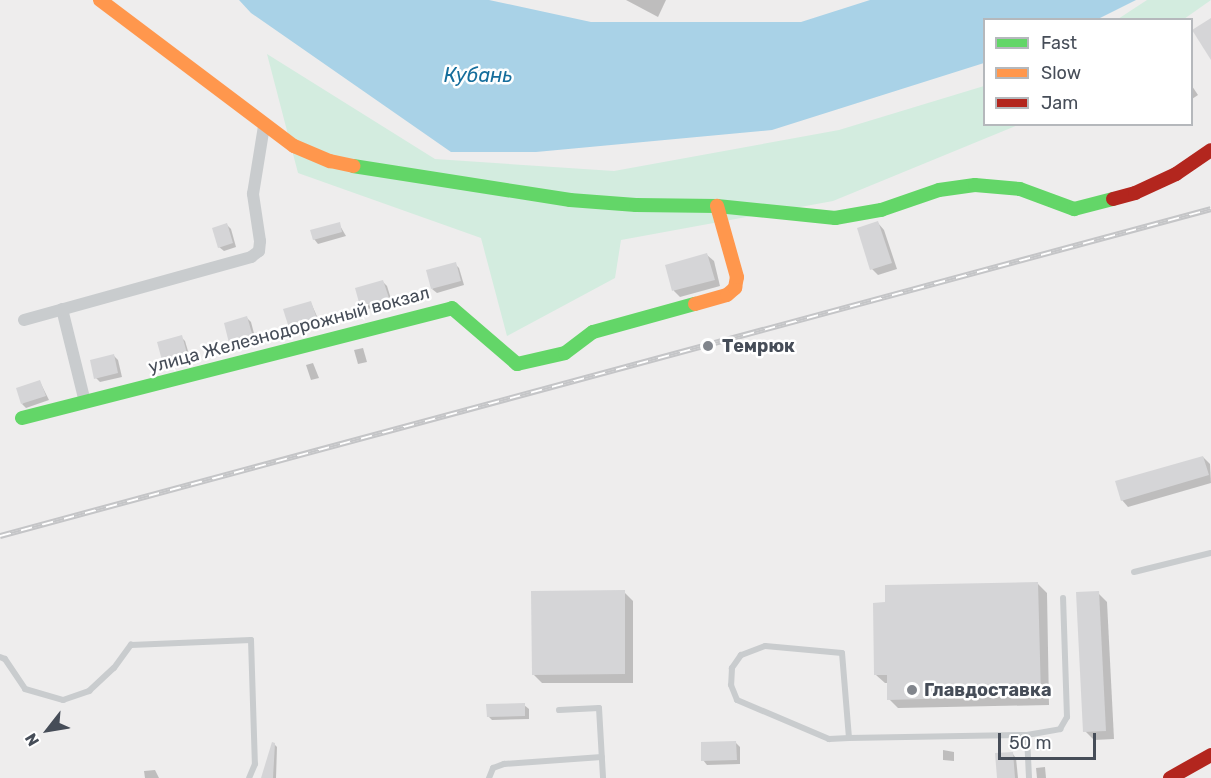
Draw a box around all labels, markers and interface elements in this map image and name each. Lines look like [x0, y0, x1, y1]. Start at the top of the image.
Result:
legend [983, 18, 1193, 126]
text: Fast [1041, 32, 1077, 54]
text: Slow [1041, 62, 1081, 84]
water label: Кубань [444, 63, 512, 87]
text: Jam [1041, 92, 1078, 114]
street label: улица Железнодорожный вокзал [146, 282, 432, 378]
place label: Темрюк [722, 335, 795, 357]
marker: Темрюк [699, 337, 717, 355]
place label: Главдоставка [924, 679, 1052, 701]
marker: Главдоставка [905, 683, 919, 697]
north arrow [18, 700, 78, 760]
scale bar [1001, 721, 1098, 759]
text: N [21, 730, 43, 749]
text: 50 m [1009, 732, 1052, 754]

